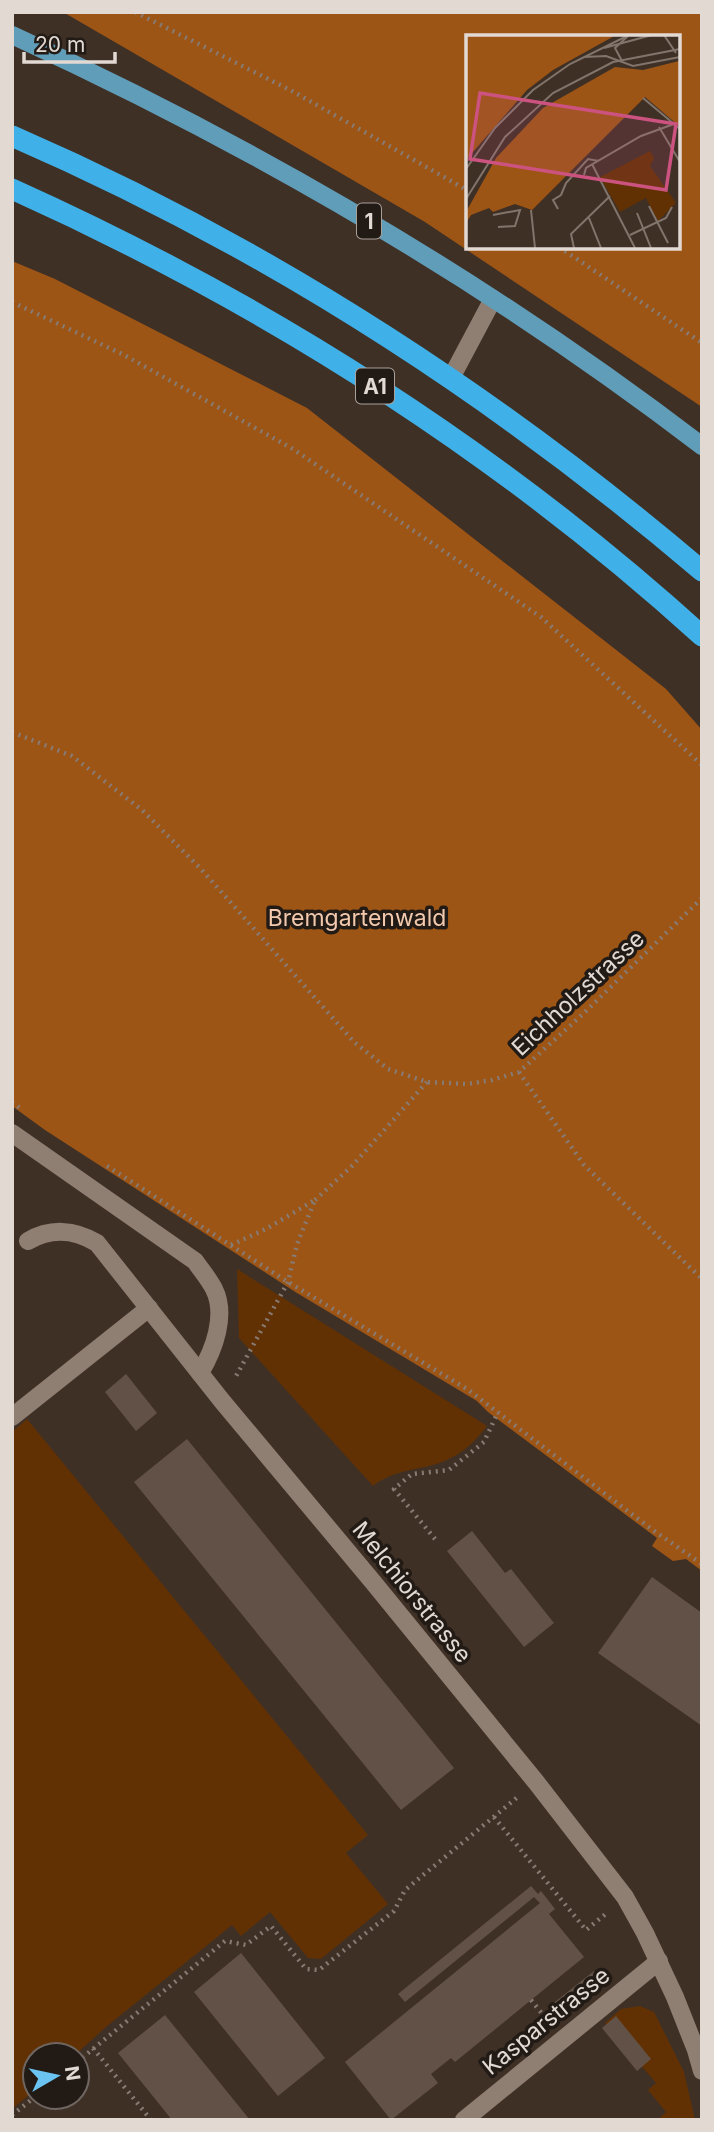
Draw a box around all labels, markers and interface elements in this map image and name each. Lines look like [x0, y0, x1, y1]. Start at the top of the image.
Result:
scale bar [24, 21, 116, 65]
text: 20 m [35, 32, 85, 57]
inset map [466, 35, 679, 248]
road number: 1 [357, 204, 381, 238]
road number: A1 [356, 368, 394, 404]
park label: Bremgartenwald [268, 904, 446, 932]
street label: Eichholzstrasse [506, 925, 650, 1061]
street label: Melchiorstrasse [347, 1516, 477, 1668]
street label: Kasparstrasse [477, 1961, 615, 2081]
north arrow [21, 2041, 91, 2111]
text: N [60, 2064, 85, 2082]

